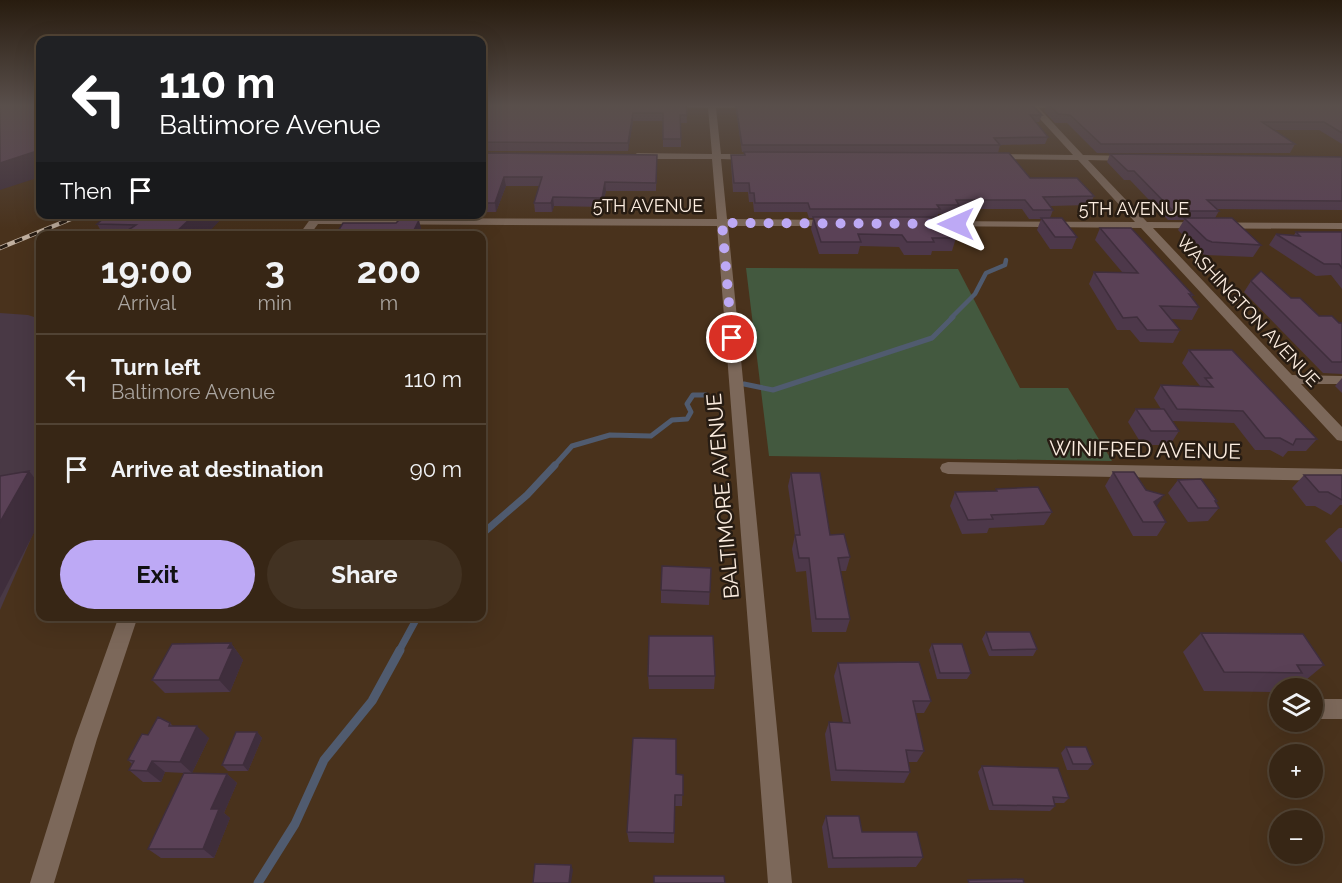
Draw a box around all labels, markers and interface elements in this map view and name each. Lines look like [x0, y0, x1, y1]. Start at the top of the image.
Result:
text: 110 m [159, 59, 275, 108]
icon: left [60, 60, 138, 138]
text: Baltimore Avenue [159, 109, 381, 140]
icon: arrive [124, 174, 157, 207]
text: Then [60, 178, 112, 204]
position arrow [924, 192, 988, 256]
street label: 5TH AVENUE [593, 195, 703, 216]
street label: 5TH AVENUE [1079, 198, 1189, 219]
street label: WASHINGTON AVENUE [1173, 230, 1324, 391]
text: 19:00 [101, 249, 193, 291]
text: 3 [265, 249, 285, 291]
text: 200 [357, 249, 421, 291]
text: Arrival [117, 291, 176, 315]
text: min [258, 291, 292, 315]
text: m [380, 291, 398, 315]
pin [706, 312, 757, 363]
icon: arrive [715, 321, 748, 354]
text: Turn left [111, 354, 201, 380]
icon: left [60, 363, 93, 396]
text: 110 m [404, 366, 462, 392]
text: Baltimore Avenue [111, 380, 275, 404]
street label: BALTIMORE AVENUE [701, 392, 744, 600]
street label: WINIFRED AVENUE [1049, 435, 1241, 464]
icon: arrive [60, 453, 93, 486]
text: Arrive at destination [111, 456, 324, 482]
text: 90 m [410, 456, 462, 482]
button: Exit [60, 540, 255, 609]
button: Share [267, 540, 462, 609]
map controls [1269, 678, 1323, 864]
button: layers [1269, 678, 1323, 732]
button: + [1269, 744, 1323, 798]
button: − [1269, 810, 1323, 864]

